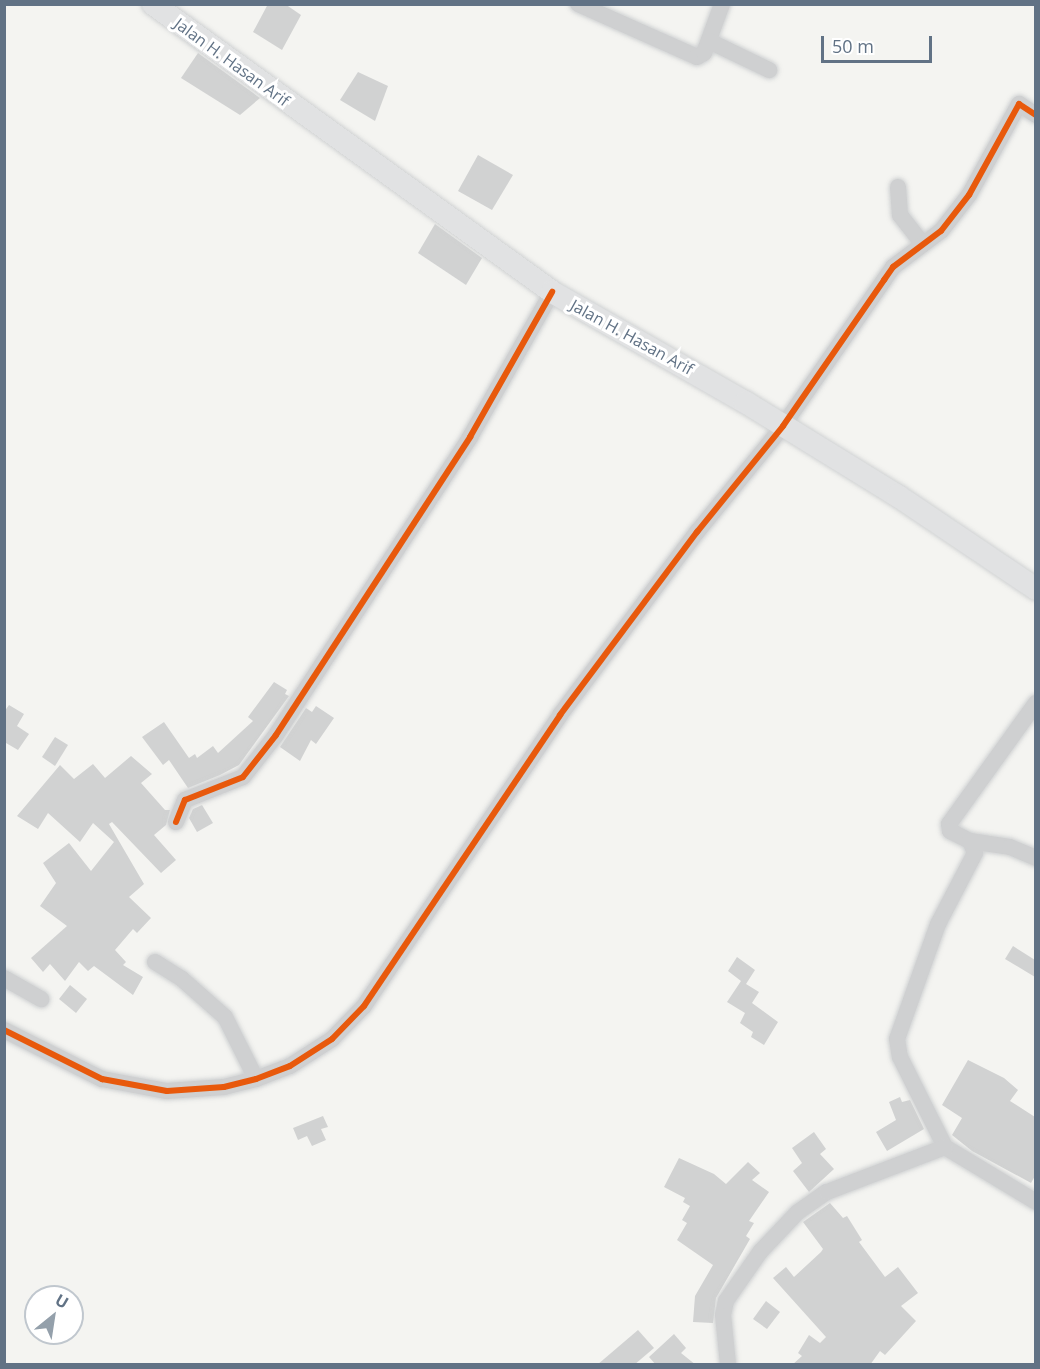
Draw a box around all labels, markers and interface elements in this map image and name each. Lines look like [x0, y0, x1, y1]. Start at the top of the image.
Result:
street label: Jalan H. Hasan Arif [171, 14, 293, 110]
scale bar [824, 24, 935, 62]
text: 50 m [832, 34, 874, 58]
street label: Jalan H. Hasan Arif [567, 295, 697, 379]
north arrow [24, 1285, 84, 1345]
text: U [51, 1289, 73, 1314]

